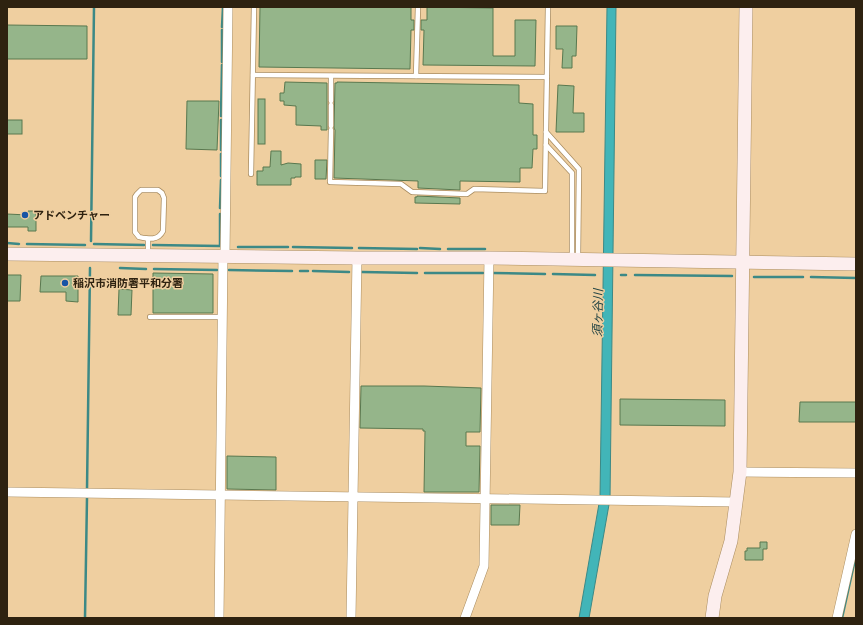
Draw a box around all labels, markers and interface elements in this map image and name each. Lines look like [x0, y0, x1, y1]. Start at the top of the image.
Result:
place label: アドベンチャー [33, 209, 110, 222]
marker: アドベンチャー [20, 210, 30, 220]
place label: 稲沢市消防署平和分署 [73, 277, 183, 290]
marker: 稲沢市消防署平和分署 [60, 278, 70, 288]
water label: 須ヶ谷川 [591, 287, 605, 337]

